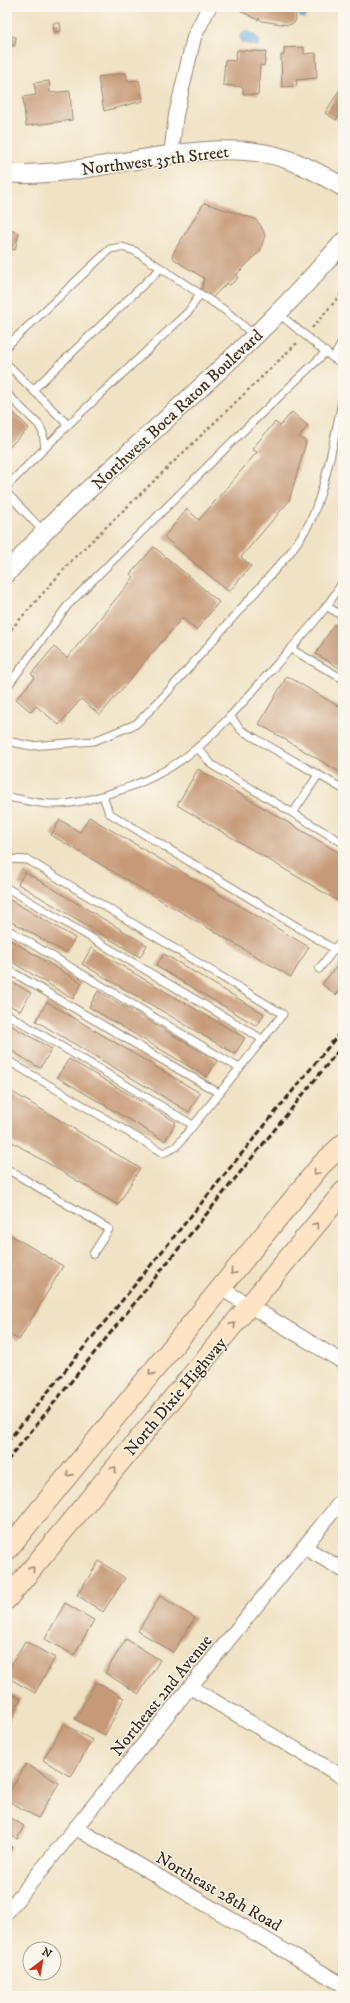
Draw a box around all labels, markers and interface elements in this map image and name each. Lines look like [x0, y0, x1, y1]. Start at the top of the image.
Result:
street label: Northwest 35th Street [80, 141, 230, 181]
street label: Northwest Boca Raton Boulevard [88, 324, 268, 495]
one-way arrow [313, 1167, 320, 1174]
one-way arrow [311, 1222, 318, 1230]
one-way arrow [230, 1267, 237, 1275]
one-way arrow [228, 1323, 235, 1330]
street label: North Dixie Highway [120, 1332, 232, 1461]
one-way arrow [149, 1368, 156, 1375]
one-way arrow [110, 1466, 117, 1473]
one-way arrow [67, 1469, 74, 1476]
one-way arrow [27, 1567, 34, 1574]
street label: Northeast 2nd Avenue [106, 1630, 217, 1761]
street label: Northeast 28th Road [152, 1847, 286, 1937]
north arrow [22, 1941, 62, 1981]
text: N [39, 1945, 54, 1962]

